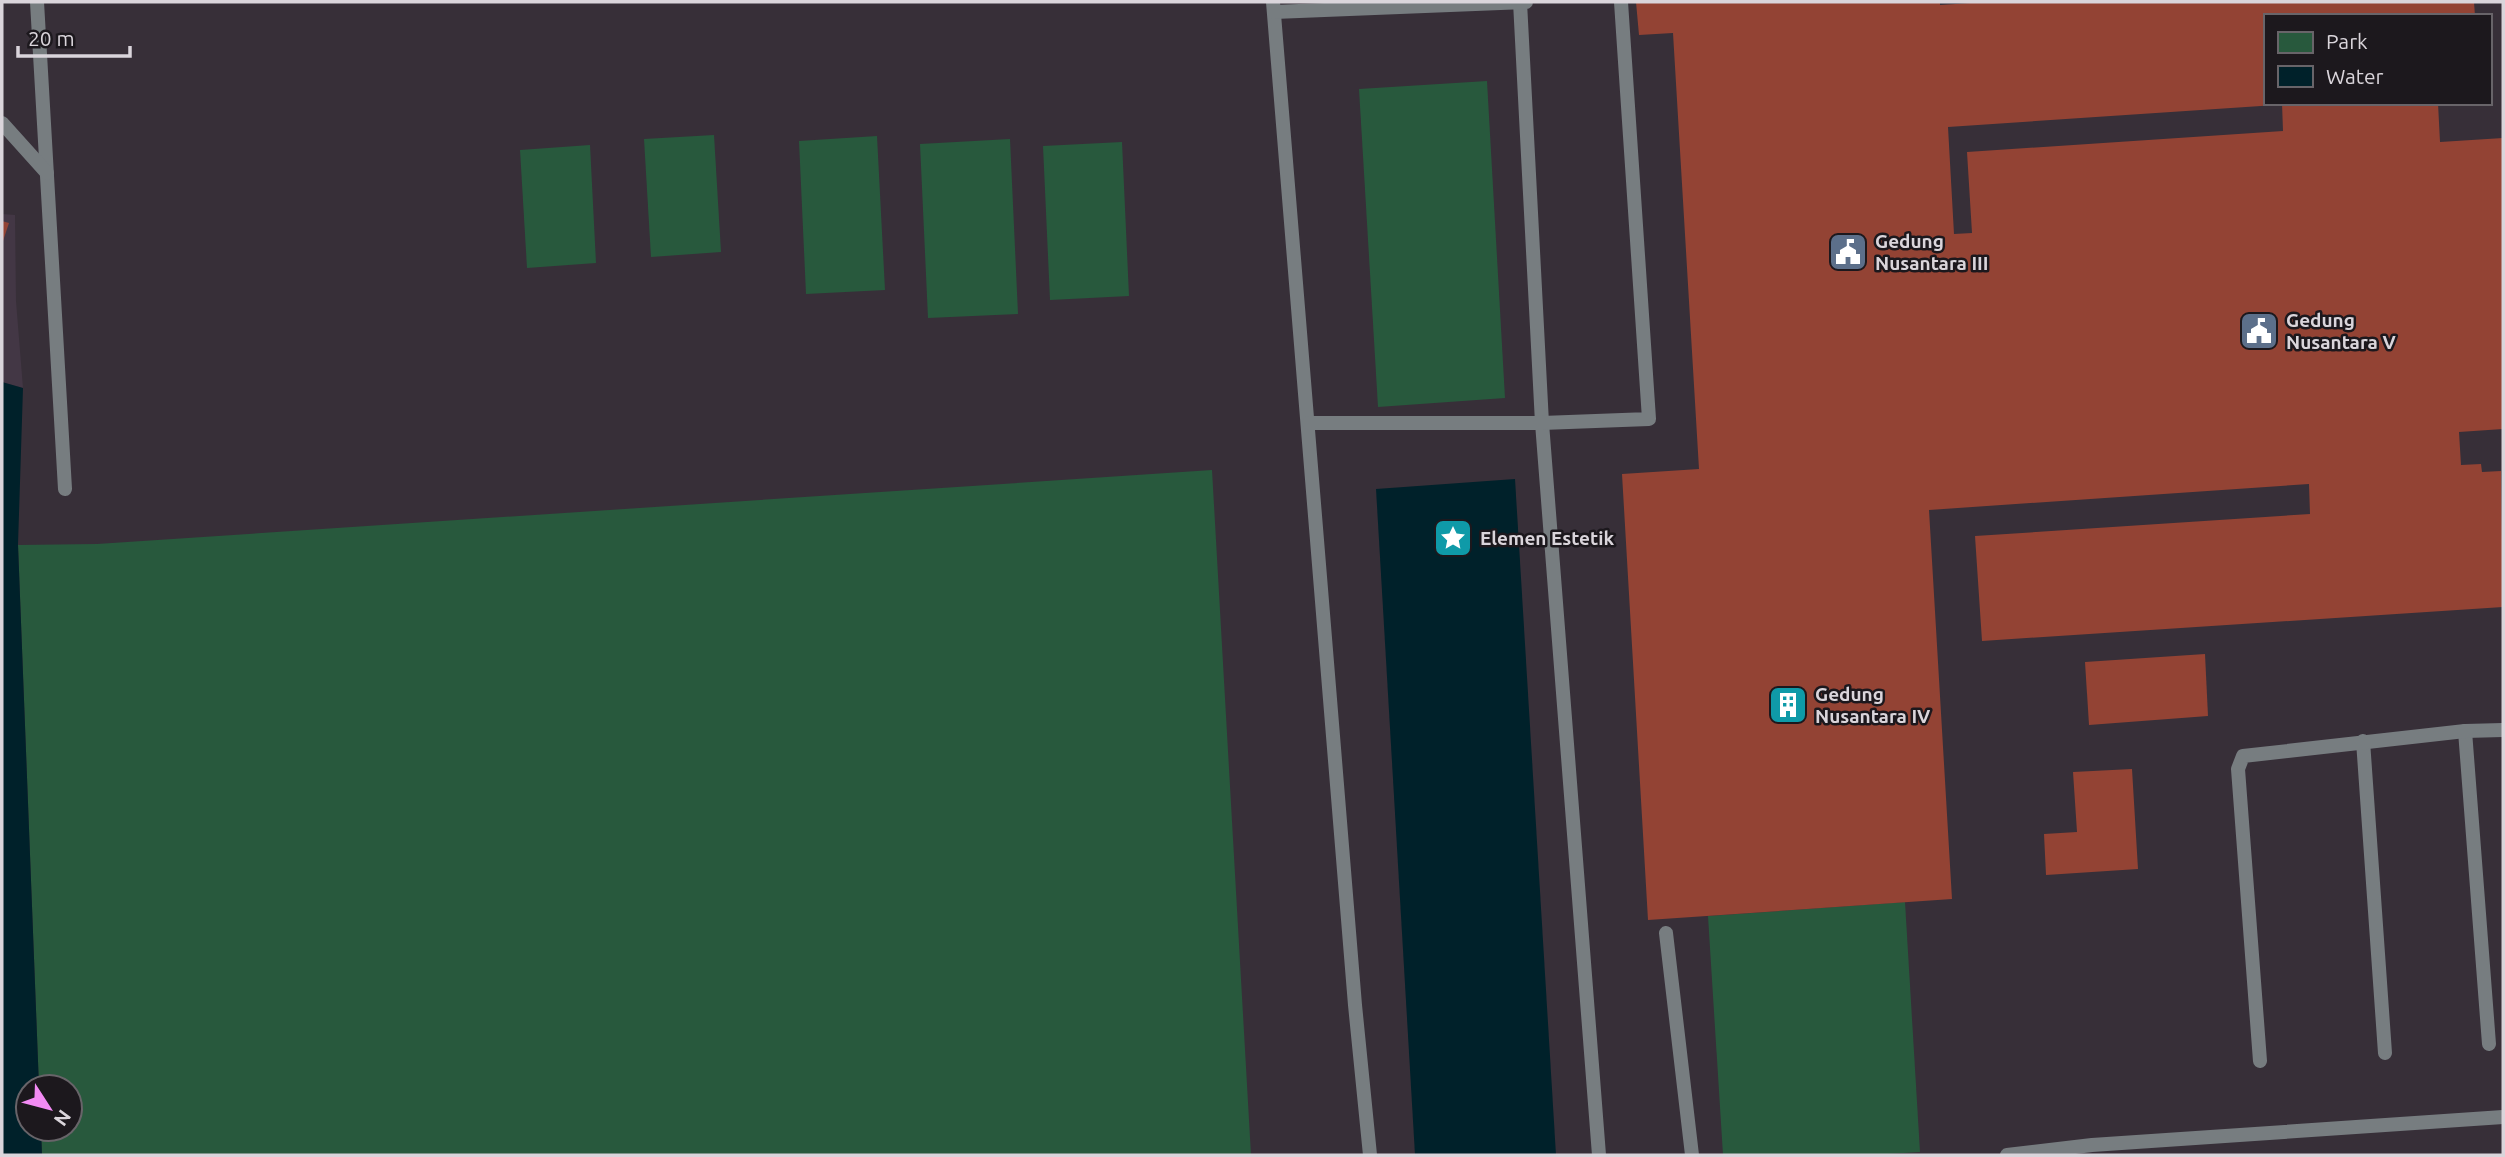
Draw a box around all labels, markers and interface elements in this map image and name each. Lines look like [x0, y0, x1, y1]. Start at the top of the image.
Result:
scale bar [18, 14, 130, 58]
legend [2264, 14, 2491, 105]
text: 20 m [28, 26, 75, 50]
text: Park [2326, 29, 2368, 53]
text: Water [2326, 64, 2384, 88]
place label: Gedung Nusantara III [1875, 230, 1989, 274]
public building icon: Gedung Nusantara III [1827, 231, 1869, 273]
place label: Gedung Nusantara V [2286, 309, 2396, 353]
public building icon: Gedung Nusantara V [2238, 310, 2280, 352]
place icon: Elemen Estetik [1432, 517, 1474, 559]
place label: Elemen Estetik [1480, 527, 1615, 549]
place label: Gedung Nusantara IV [1815, 683, 1931, 727]
building icon: Gedung Nusantara IV [1767, 684, 1809, 726]
north arrow [14, 1073, 84, 1143]
text: N [50, 1106, 76, 1130]

